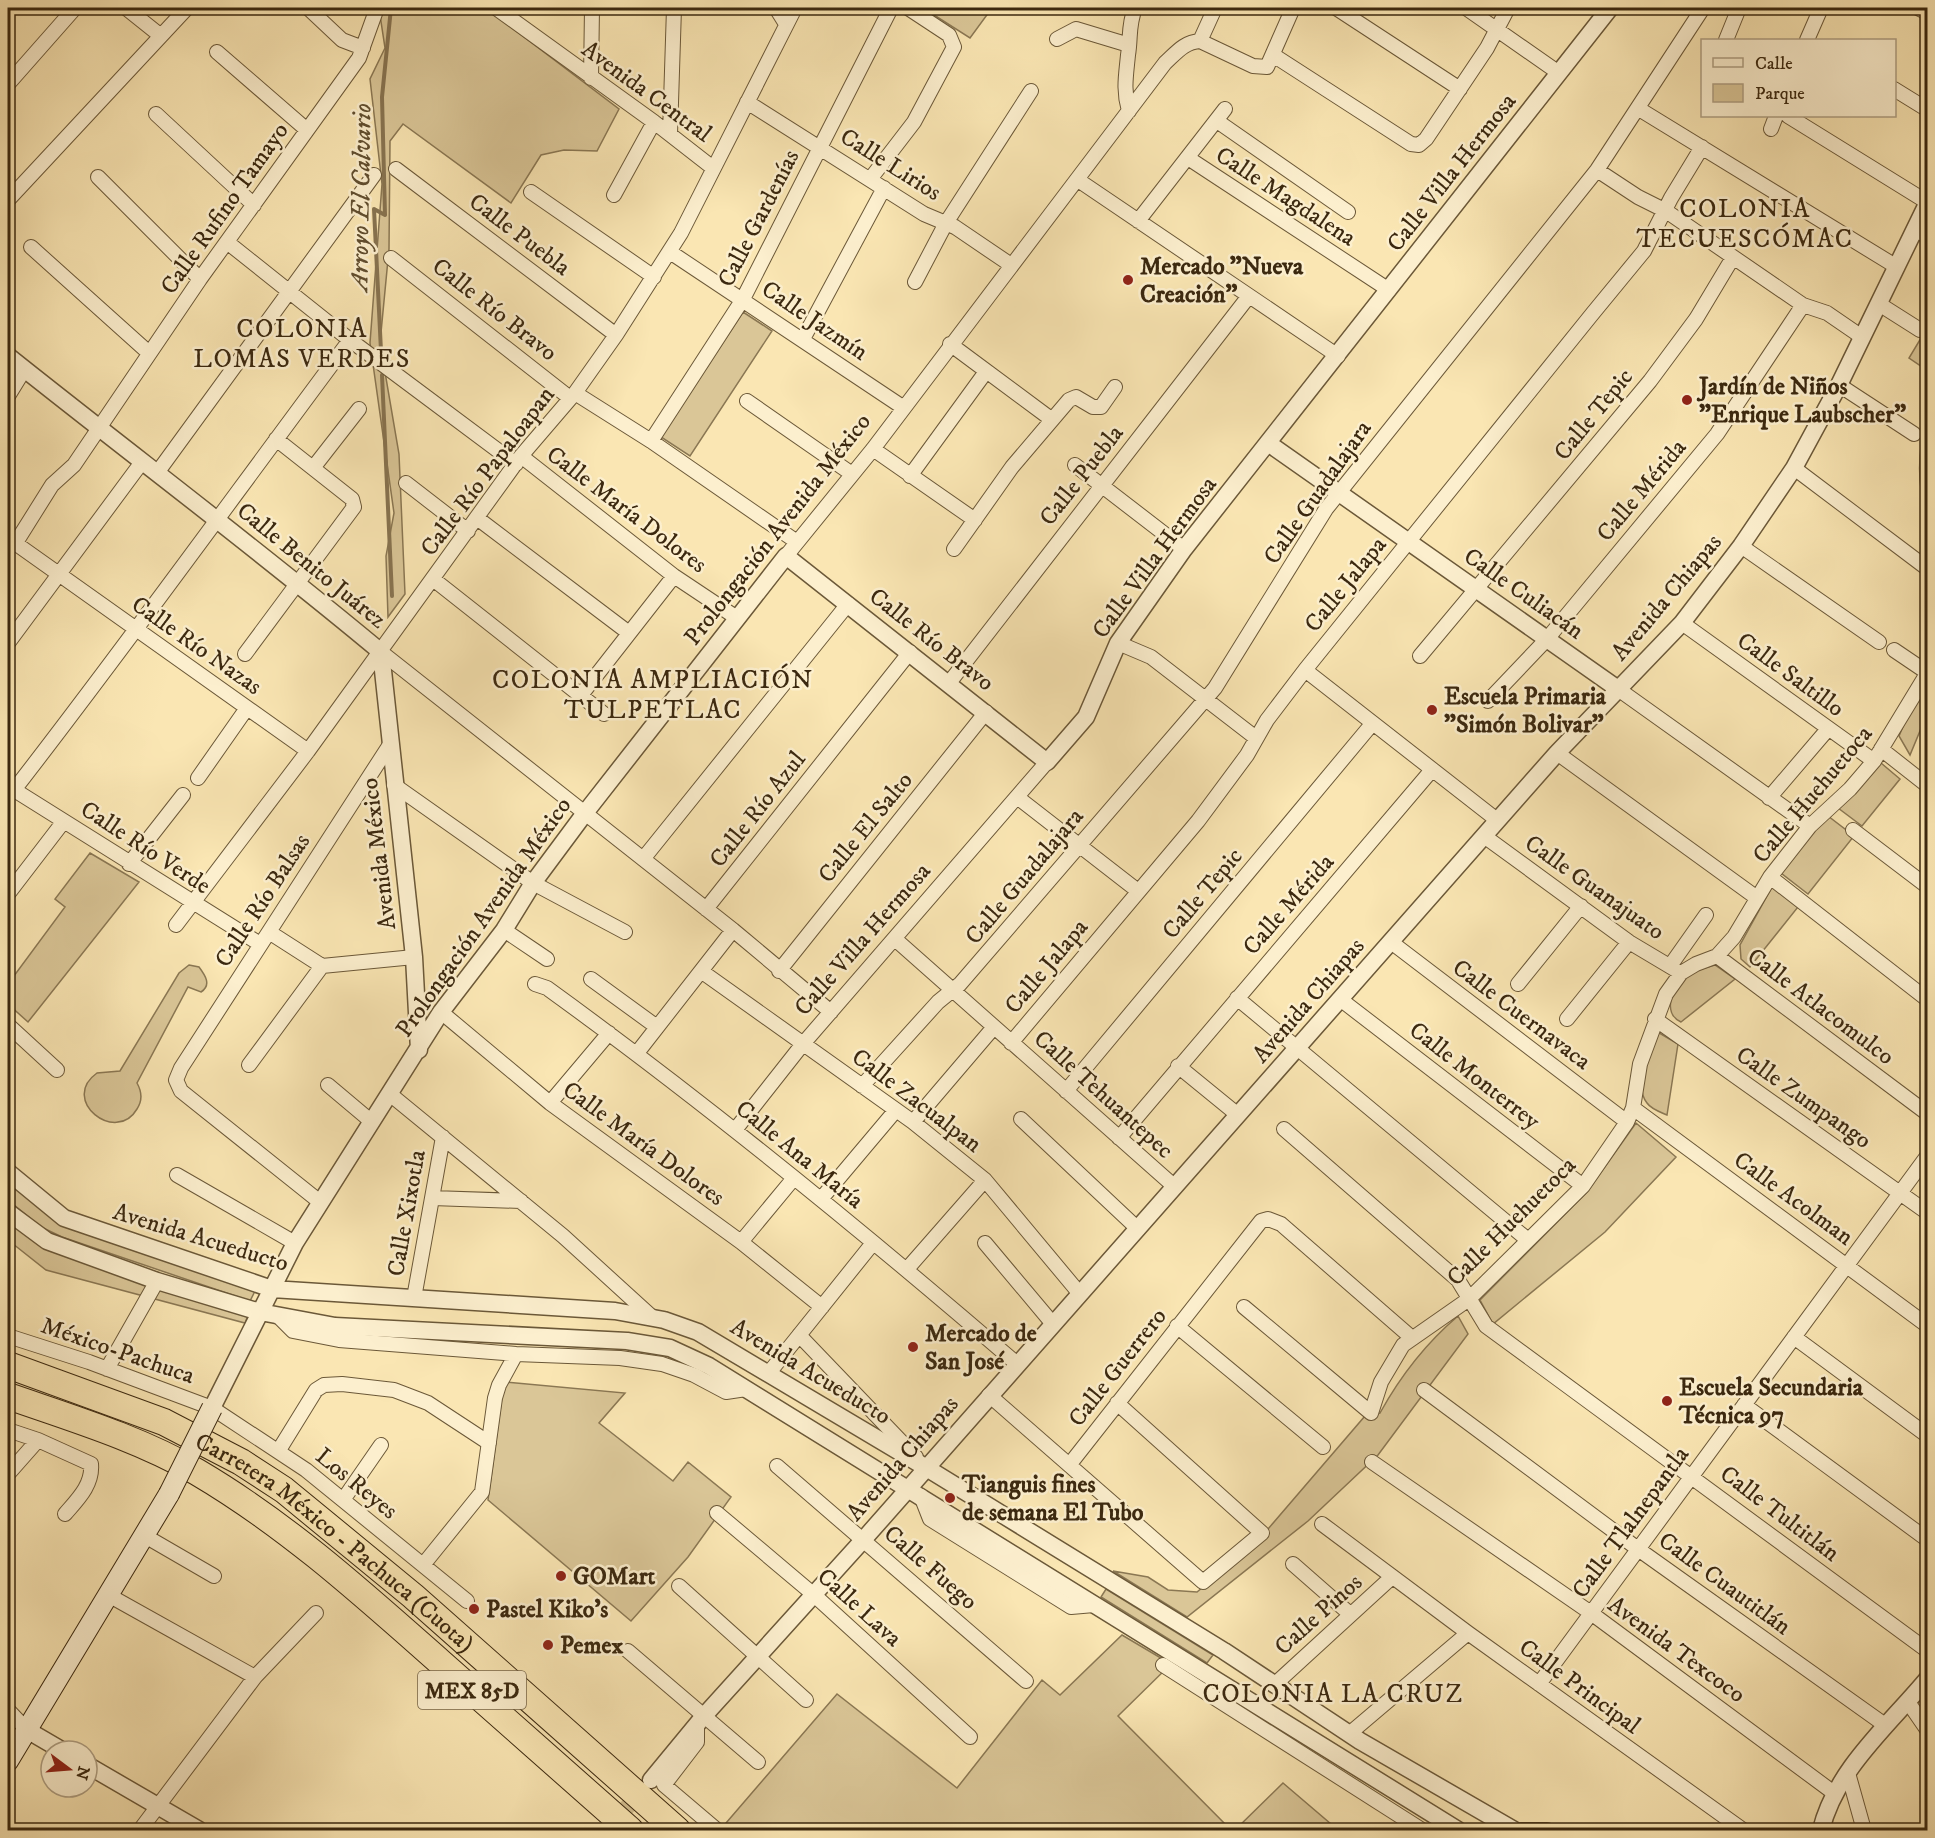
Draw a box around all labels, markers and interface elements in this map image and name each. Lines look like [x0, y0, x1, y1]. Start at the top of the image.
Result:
street label: Avenida Central [575, 35, 718, 150]
legend [1701, 39, 1896, 117]
text: Calle [1755, 53, 1793, 75]
text: Parque [1755, 83, 1805, 105]
street label: Calle Villa Hermosa [1381, 87, 1524, 258]
water label: Arroyo El Calvario [343, 103, 380, 294]
street label: Calle Rufino Tamayo [154, 117, 295, 300]
street label: Calle Lirios [834, 122, 947, 208]
street label: Calle Magdalena [1210, 140, 1362, 254]
street label: Calle Gardenías [711, 145, 806, 292]
street label: Calle Puebla [463, 187, 577, 283]
district label: COLONIA TECUESCÓMAC [1637, 193, 1853, 256]
street label: Calle Río Bravo [426, 252, 563, 368]
place label: Mercado "Nueva Creación" [1140, 252, 1304, 310]
marker: Mercado "Nueva Creación" [1121, 273, 1135, 287]
street label: Calle Jazmín [755, 274, 874, 368]
district label: COLONIA LOMAS VERDES [193, 313, 411, 376]
street label: Calle Tepic [1548, 363, 1640, 467]
place label: Jardín de Niños "Enrique Laubscher" [1696, 372, 1906, 430]
street label: Calle Río Papaloapan [414, 380, 562, 562]
marker: Jardín de Niños "Enrique Laubscher" [1680, 393, 1694, 407]
street label: Prolongación Avenida México [678, 408, 878, 652]
street label: Calle Guadalajara [1257, 414, 1379, 570]
street label: Calle Puebla [1033, 419, 1131, 532]
street label: Calle Mérida [1590, 433, 1694, 548]
street label: Calle María Dolores [540, 440, 713, 580]
street label: Calle Villa Hermosa [1086, 470, 1224, 644]
street label: Calle Benito Juárez [230, 496, 393, 636]
street label: Avenida Chiapas [1605, 528, 1729, 667]
street label: Calle Jalapa [1298, 530, 1394, 639]
street label: Calle Culiacán [1458, 541, 1590, 646]
street label: Calle Río Bravo [863, 582, 1000, 698]
street label: Calle Río Nazas [125, 590, 267, 702]
street label: Calle Saltillo [1731, 626, 1850, 724]
district label: COLONIA AMPLIACIÓN TULPETLAC [492, 663, 814, 727]
place label: Escuela Primaria "Simón Bolivar" [1444, 682, 1607, 740]
marker: Escuela Primaria "Simón Bolivar" [1425, 703, 1439, 717]
street label: Calle Huehuetoca [1746, 719, 1880, 870]
street label: Calle Río Azul [703, 745, 813, 874]
street label: Calle El Salto [812, 766, 920, 889]
street label: Avenida México [355, 776, 403, 932]
street label: Prolongación Avenida México [389, 792, 578, 1043]
street label: Calle Río Verde [75, 795, 216, 901]
street label: Calle Guadalajara [959, 802, 1091, 951]
street label: Calle Río Balsas [208, 828, 317, 973]
street label: Calle Guanajuato [1519, 829, 1670, 947]
street label: Calle Tepic [1156, 842, 1250, 945]
street label: Calle Mérida [1237, 847, 1341, 961]
street label: Calle Villa Hermosa [788, 856, 938, 1022]
street label: Calle Jalapa [998, 913, 1096, 1020]
street label: Avenida Chiapas [1246, 932, 1371, 1070]
street label: Calle Atlacomulco [1741, 942, 1900, 1072]
street label: Calle Cuernavaca [1446, 953, 1597, 1077]
street label: Calle Monterrey [1403, 1015, 1546, 1137]
street label: Calle Tehuantepec [1027, 1024, 1179, 1165]
street label: Calle Zumpango [1730, 1040, 1877, 1156]
street label: Calle Zacualpan [845, 1042, 988, 1160]
street label: Calle María Dolores [556, 1075, 730, 1213]
street label: Calle Ana María [729, 1094, 870, 1216]
street label: Calle Acolman [1728, 1145, 1860, 1253]
street label: Calle Xixotla [381, 1147, 433, 1279]
street label: Calle Huehuetoca [1441, 1150, 1583, 1293]
street label: Avenida Acueducto [109, 1197, 292, 1279]
street label: Calle Guerrero [1062, 1302, 1173, 1433]
street label: México-Pachuca [37, 1311, 199, 1391]
street label: Avenida Acueducto [725, 1312, 896, 1432]
place label: Mercado de San José [925, 1319, 1037, 1377]
marker: Mercado de San José [906, 1340, 920, 1354]
place label: Escuela Secundaria Técnica 97 [1678, 1373, 1864, 1431]
street label: Avenida Chiapas [840, 1390, 965, 1528]
marker: Escuela Secundaria Técnica 97 [1660, 1394, 1674, 1408]
street label: Carretera México - Pachuca (Cuota) [190, 1427, 480, 1659]
street label: Calle Tlalnepantla [1566, 1440, 1696, 1604]
street label: Los Reyes [309, 1442, 404, 1526]
street label: Calle Tultitlán [1714, 1459, 1846, 1569]
place label: Tianguis fines de semana El Tubo [961, 1470, 1144, 1528]
marker: Tianguis fines de semana El Tubo [943, 1491, 957, 1505]
street label: Calle Fuego [877, 1519, 983, 1617]
street label: Calle Cuautitlán [1652, 1526, 1797, 1642]
place label: GOMart [573, 1562, 656, 1592]
street label: Calle Lava [811, 1562, 909, 1654]
street label: Calle Pinos [1269, 1568, 1369, 1662]
marker: GOMart [554, 1569, 568, 1583]
street label: Avenida Texcoco [1602, 1590, 1751, 1710]
place label: Pastel Kiko's [486, 1595, 608, 1625]
marker: Pastel Kiko's [467, 1602, 481, 1616]
place label: Pemex [560, 1631, 623, 1661]
street label: Calle Principal [1513, 1633, 1647, 1741]
marker: Pemex [541, 1638, 555, 1652]
road number: MEX 85D [418, 1671, 526, 1709]
district label: COLONIA LA CRUZ [1202, 1678, 1464, 1711]
north arrow [39, 1739, 99, 1799]
text: N [71, 1764, 94, 1782]

